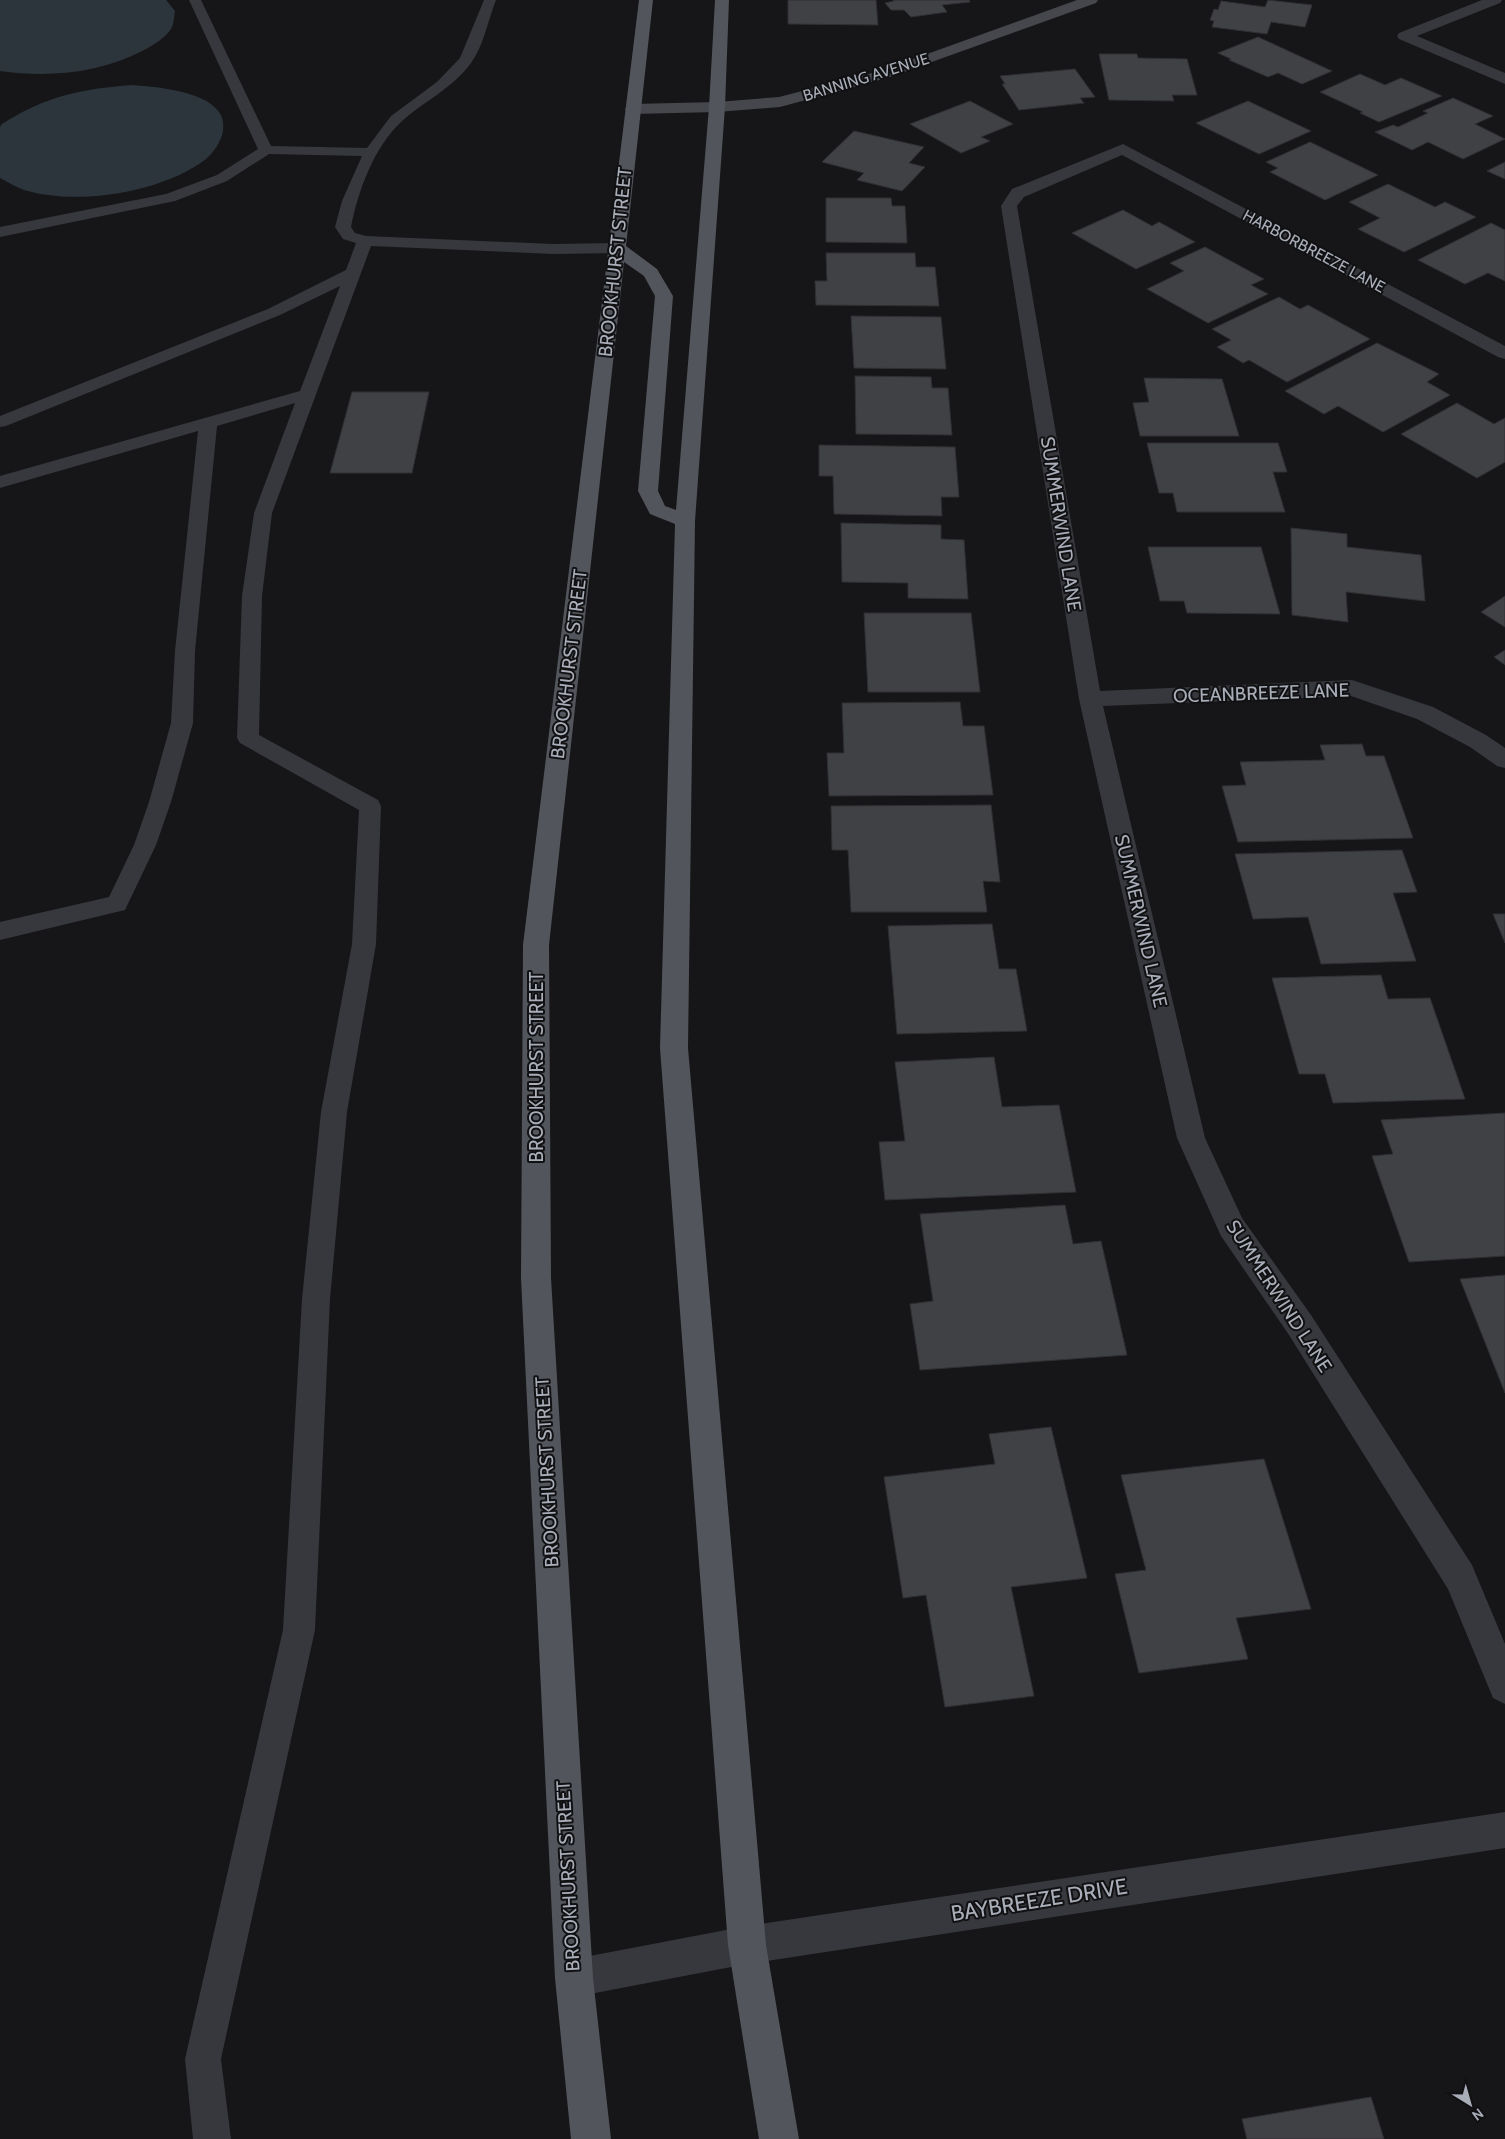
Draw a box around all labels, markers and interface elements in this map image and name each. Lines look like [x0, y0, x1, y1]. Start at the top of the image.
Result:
street label: BANNING AVENUE [801, 49, 932, 105]
street label: BROOKHURST STREET [594, 166, 636, 358]
street label: HARBORBREEZE LANE [1240, 205, 1389, 297]
street label: SUMMERWIND LANE [1036, 435, 1086, 613]
street label: BROOKHURST STREET [546, 568, 592, 760]
street label: OCEANBREEZE LANE [1173, 678, 1349, 708]
street label: SUMMERWIND LANE [1110, 832, 1172, 1010]
street label: BROOKHURST STREET [525, 972, 548, 1162]
street label: SUMMERWIND LANE [1221, 1216, 1337, 1376]
street label: BROOKHURST STREET [531, 1376, 563, 1568]
street label: BROOKHURST STREET [552, 1780, 584, 1972]
street label: BAYBREEZE DRIVE [949, 1873, 1129, 1927]
north arrow [1445, 2079, 1495, 2129]
text: N [1468, 2104, 1487, 2125]

